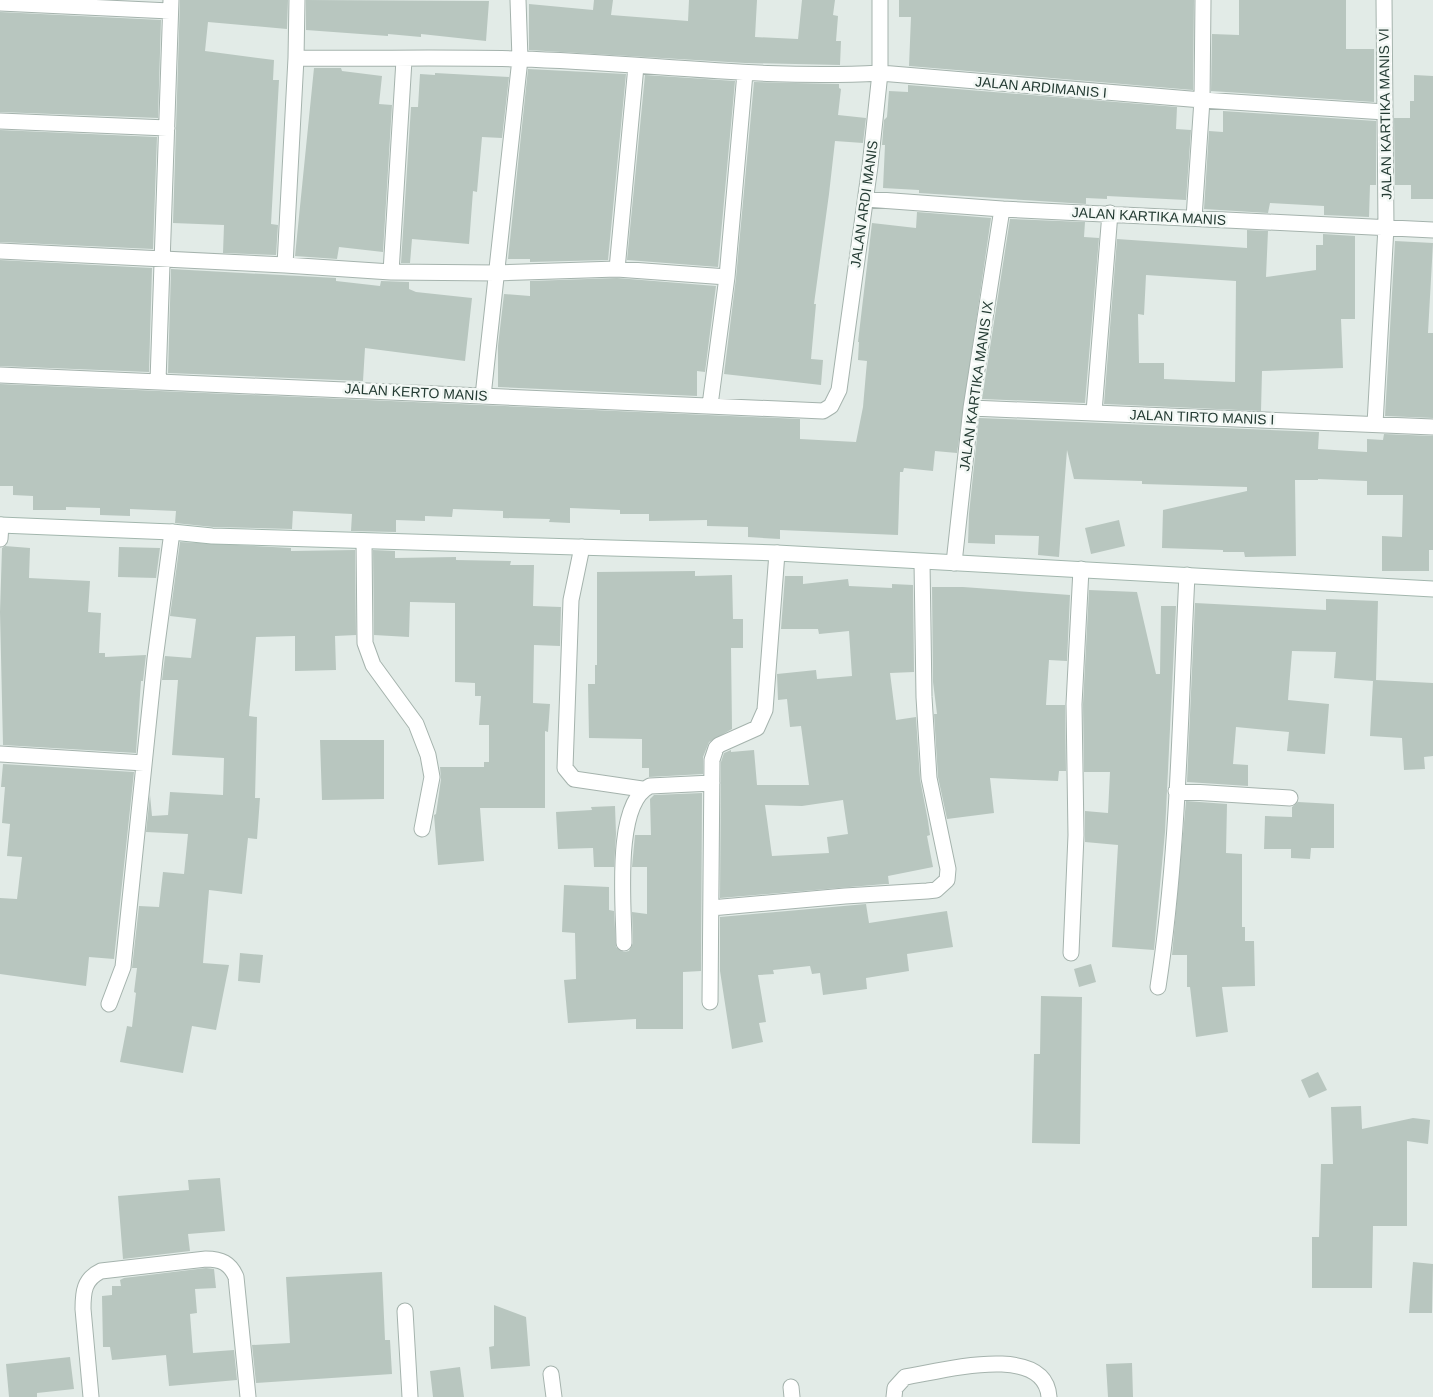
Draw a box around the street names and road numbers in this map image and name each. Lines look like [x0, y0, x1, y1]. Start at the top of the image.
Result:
street label: JALAN KARTIKA MANIS VI [1376, 28, 1394, 200]
street label: JALAN ARDIMANIS I [974, 73, 1108, 101]
street label: JALAN ARDI MANIS [847, 139, 881, 269]
street label: JALAN KARTIKA MANIS [1071, 204, 1227, 228]
street label: JALAN KARTIKA MANIS IX [956, 299, 996, 472]
street label: JALAN KERTO MANIS [344, 380, 488, 404]
street label: JALAN TIRTO MANIS I [1129, 406, 1275, 428]

